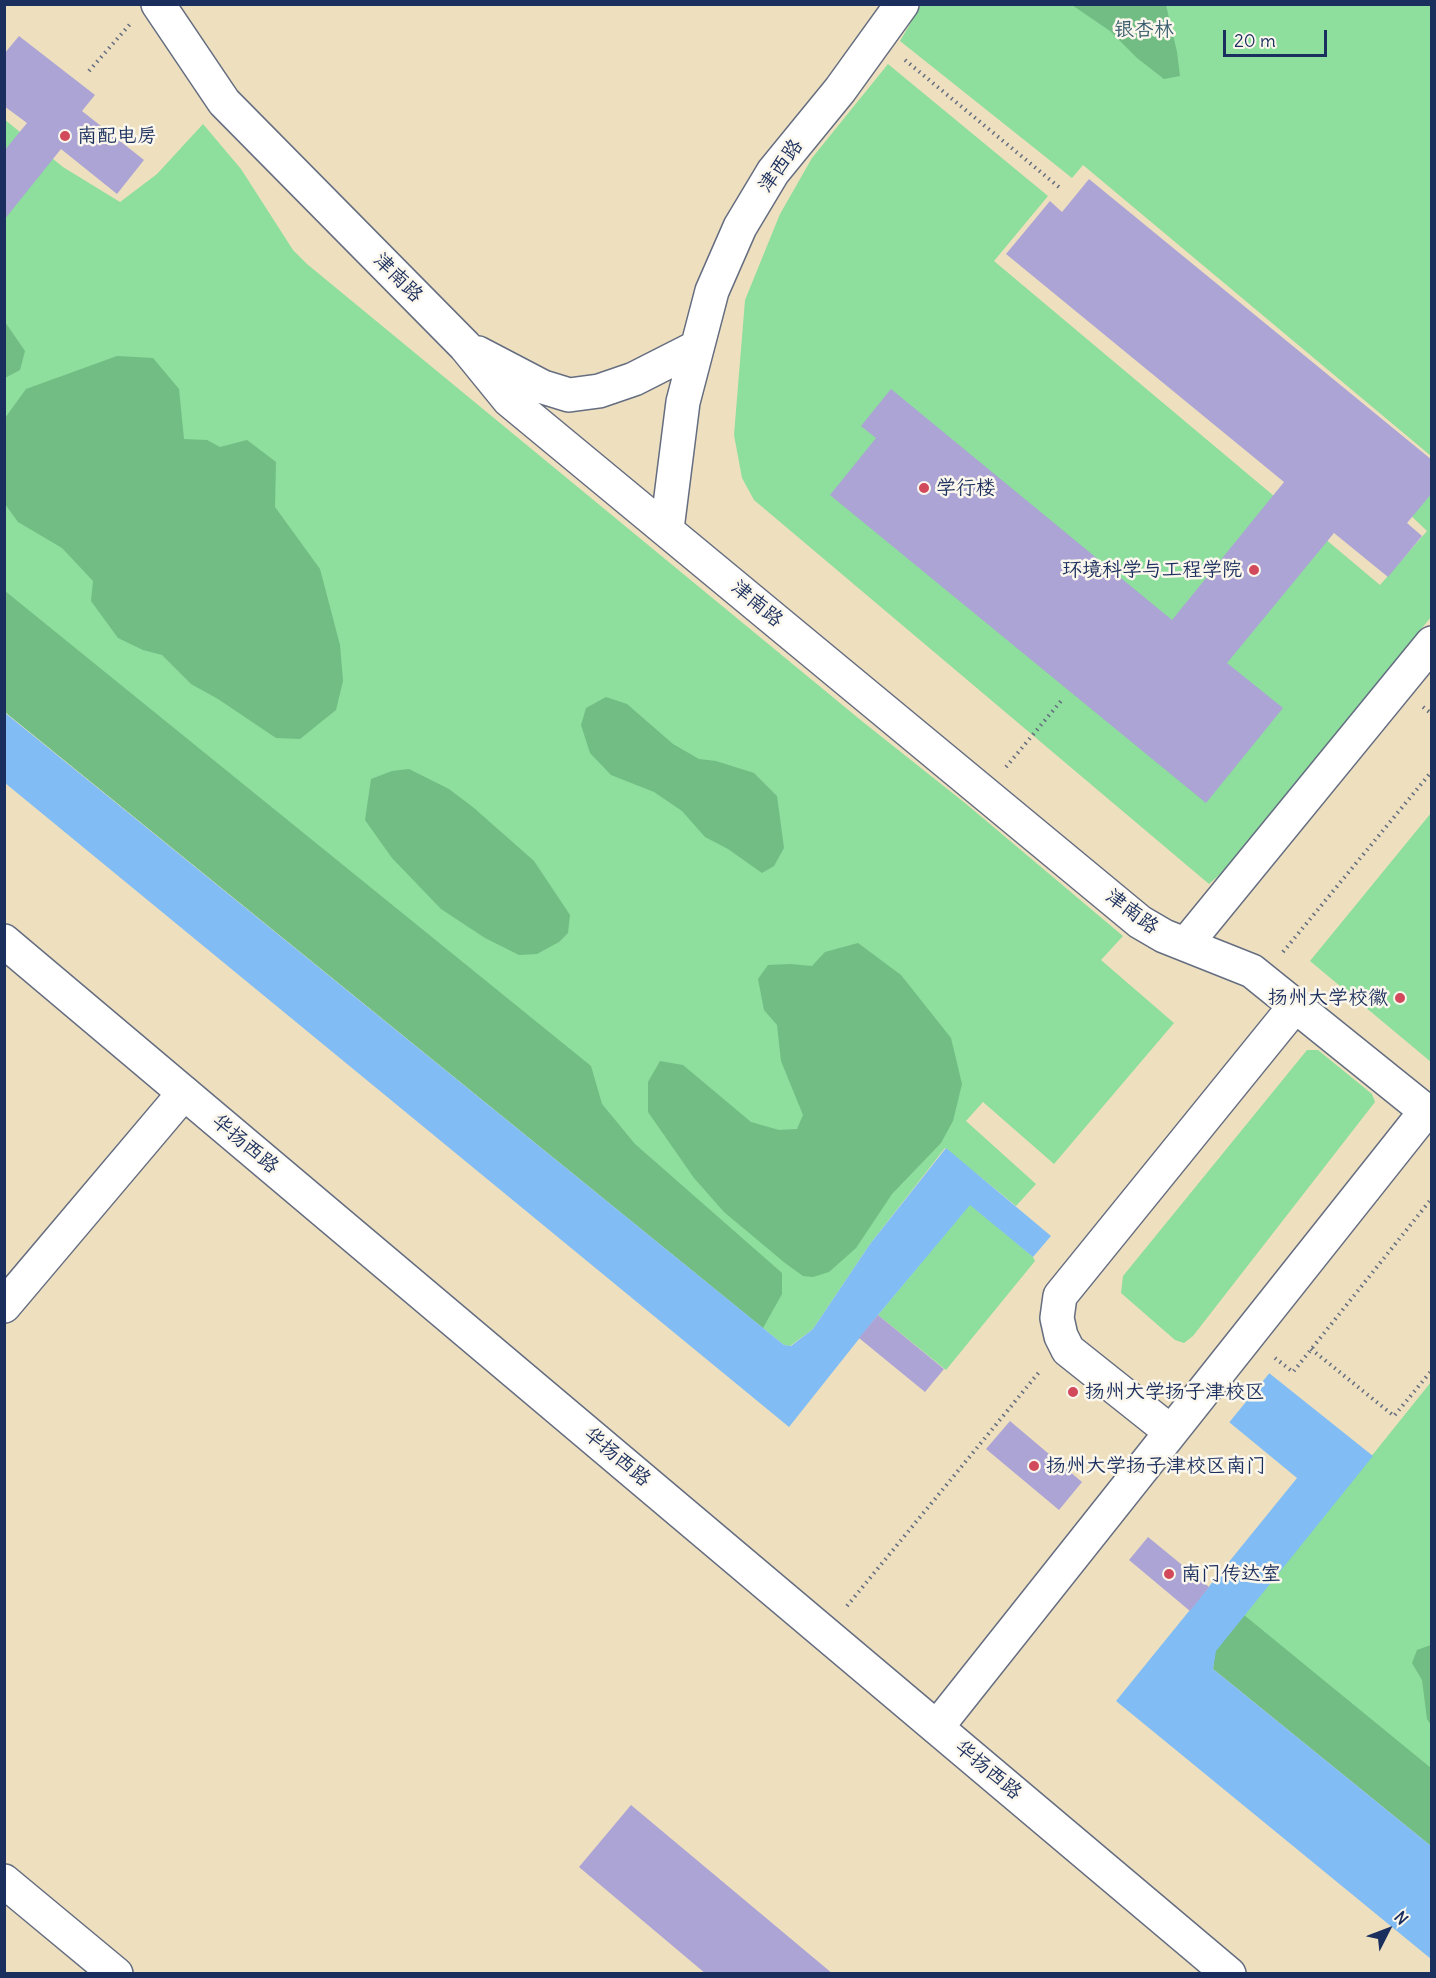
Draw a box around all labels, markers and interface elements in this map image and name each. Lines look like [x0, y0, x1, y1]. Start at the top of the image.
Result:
park label: 银杏林 [1114, 18, 1174, 42]
scale bar [1226, 18, 1330, 56]
text: 20 m [1234, 29, 1276, 52]
place label: 南配电房 [77, 124, 157, 148]
marker: 南配电房 [58, 129, 72, 143]
street label: 津西路 [754, 135, 808, 197]
street label: 津南路 [368, 248, 428, 308]
place label: 学行楼 [936, 476, 996, 500]
marker: 学行楼 [917, 481, 931, 495]
place label: 环境科学与工程学院 [1062, 558, 1242, 582]
marker: 环境科学与工程学院 [1247, 563, 1261, 577]
street label: 津南路 [726, 576, 788, 632]
street label: 津南路 [1101, 884, 1163, 940]
place label: 扬州大学校徽 [1268, 986, 1388, 1010]
marker: 扬州大学校徽 [1393, 991, 1407, 1005]
street label: 华扬西路 [207, 1109, 283, 1179]
place label: 扬州大学扬子津校区 [1085, 1380, 1265, 1404]
marker: 扬州大学扬子津校区 [1066, 1385, 1080, 1399]
street label: 华扬西路 [579, 1422, 655, 1492]
place label: 扬州大学扬子津校区南门 [1046, 1454, 1266, 1478]
marker: 扬州大学扬子津校区南门 [1027, 1459, 1041, 1473]
place label: 南门传达室 [1181, 1562, 1281, 1586]
marker: 南门传达室 [1162, 1567, 1176, 1581]
street label: 华扬西路 [950, 1735, 1026, 1805]
north arrow [1358, 1900, 1418, 1960]
text: N [1390, 1907, 1413, 1929]

